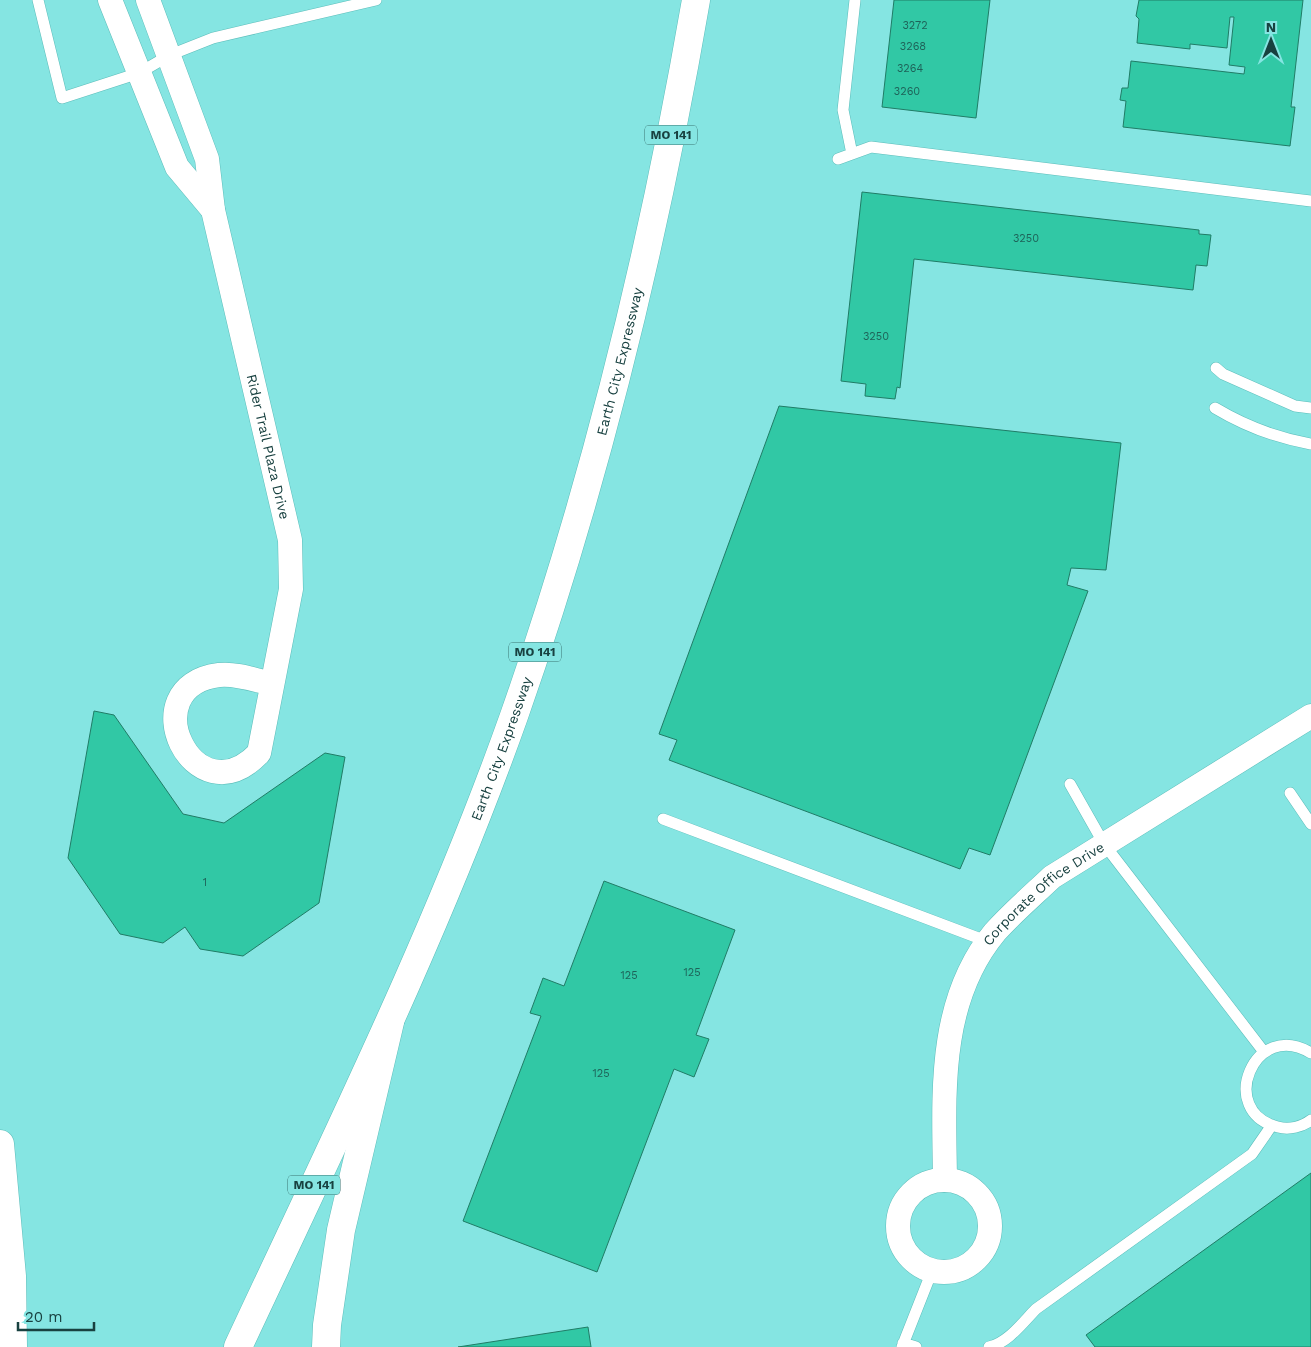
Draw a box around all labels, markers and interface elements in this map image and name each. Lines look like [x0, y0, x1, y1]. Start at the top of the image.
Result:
north arrow [1246, 15, 1296, 65]
house number: 3272 [902, 19, 928, 32]
text: N [1266, 19, 1276, 35]
house number: 3268 [900, 40, 926, 53]
house number: 3264 [897, 62, 923, 75]
house number: 3260 [894, 85, 920, 98]
road number: MO 141 [645, 126, 697, 144]
house number: 3250 [1013, 232, 1039, 245]
street label: Earth City Expressway [593, 285, 646, 437]
house number: 3250 [863, 330, 889, 343]
street label: Rider Trail Plaza Drive [244, 373, 293, 521]
road number: MO 141 [509, 642, 561, 662]
street label: Earth City Expressway [468, 674, 535, 823]
street label: Corporate Office Drive [980, 839, 1107, 948]
house number: 1 [203, 876, 207, 889]
house number: 125 [683, 966, 701, 979]
house number: 125 [620, 969, 638, 982]
house number: 125 [592, 1067, 610, 1080]
road number: MO 141 [288, 1176, 340, 1194]
scale bar [18, 1300, 94, 1332]
text: 20 m [25, 1308, 63, 1326]

